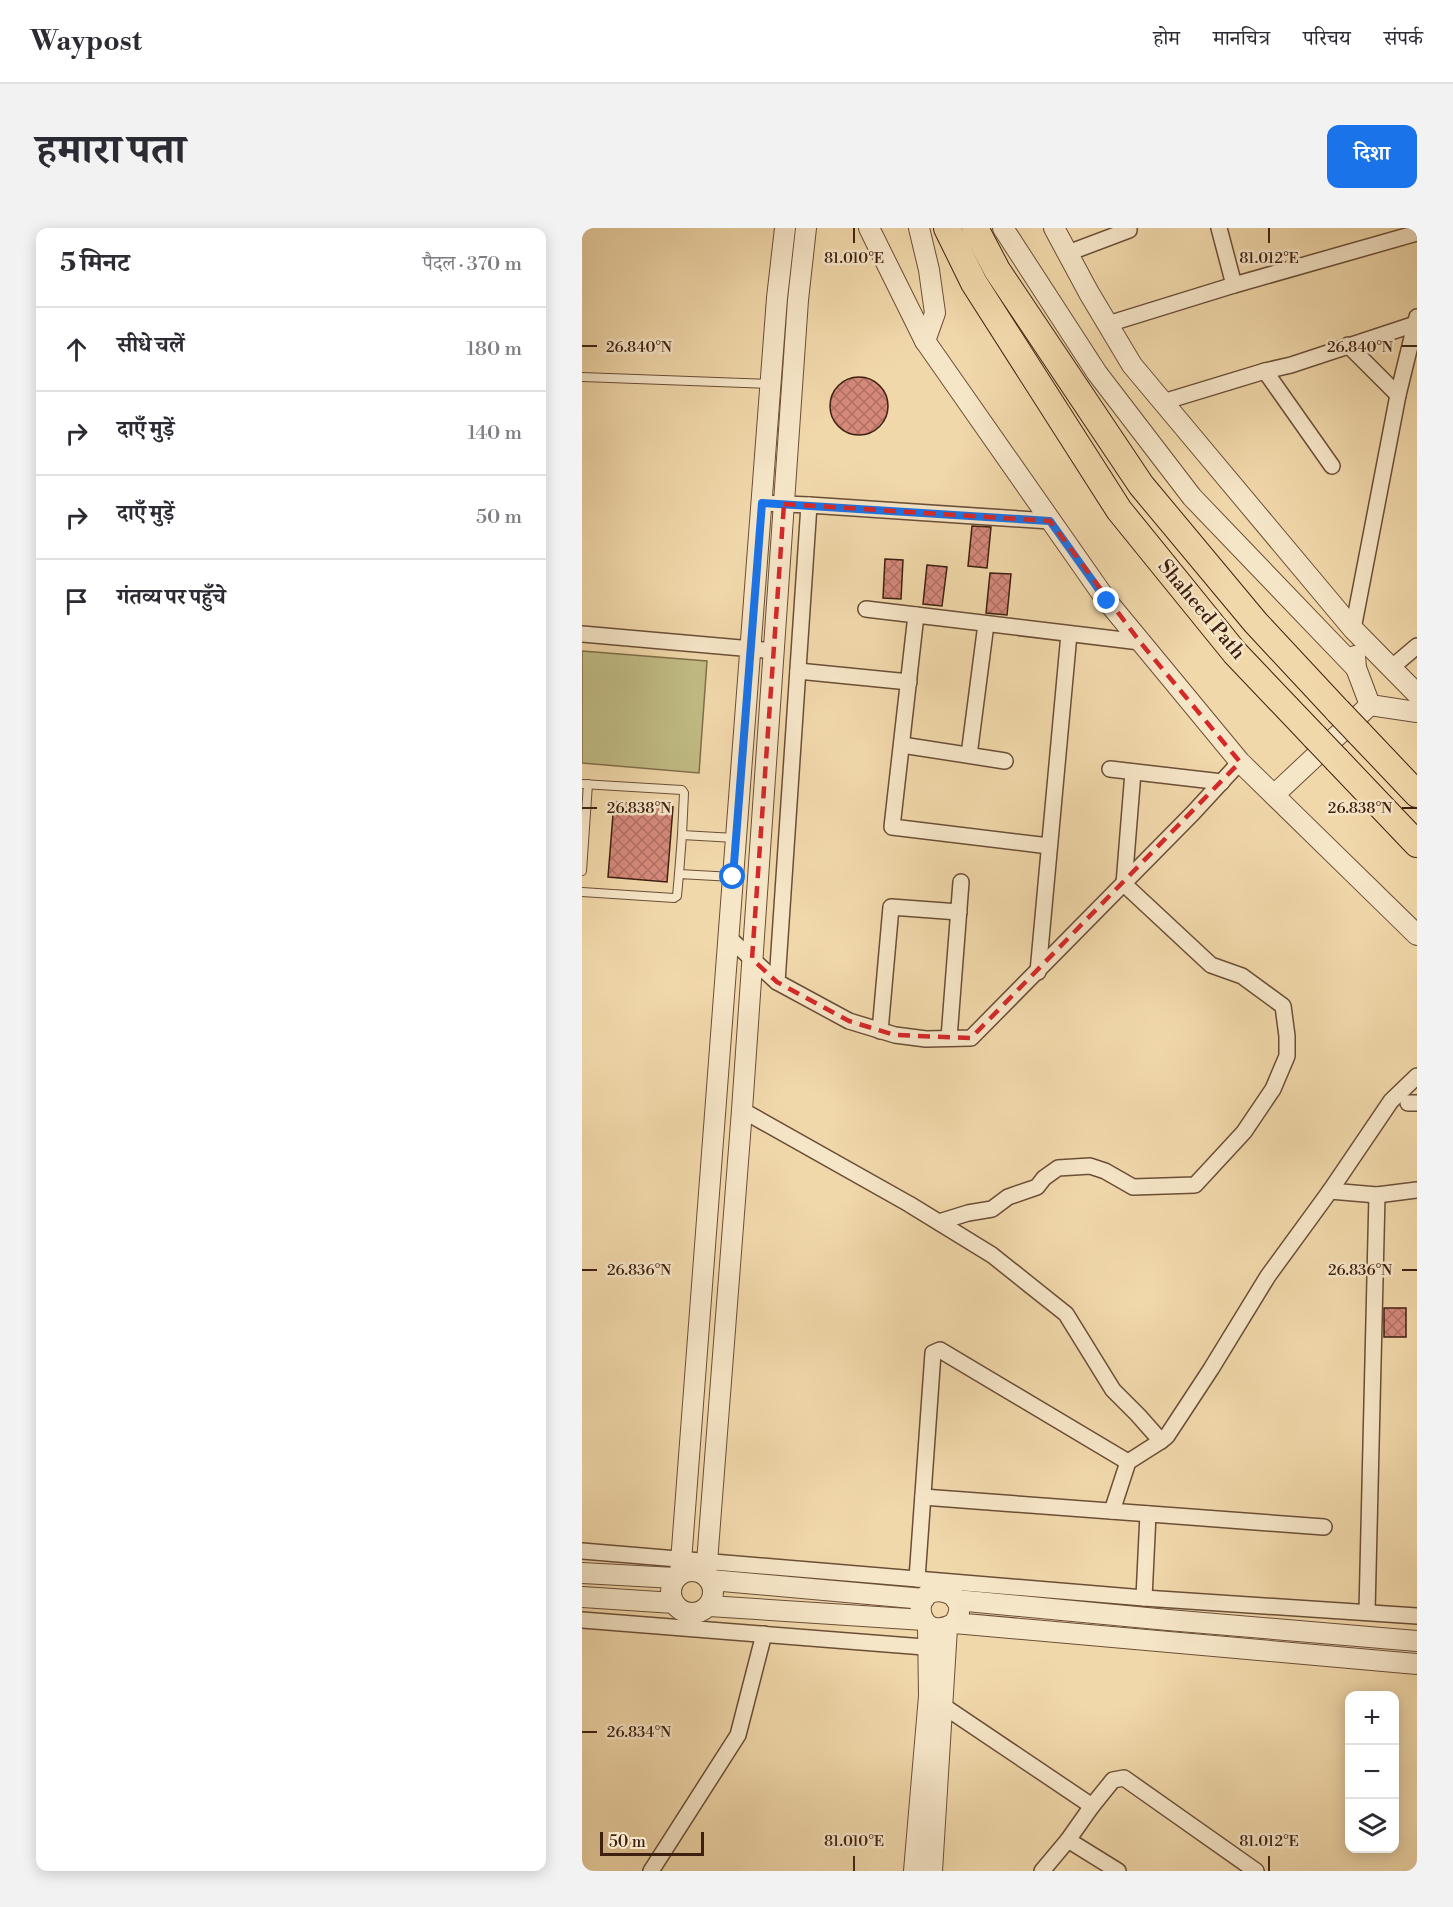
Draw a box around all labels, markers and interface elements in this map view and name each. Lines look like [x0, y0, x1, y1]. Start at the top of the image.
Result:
text: Waypost [30, 24, 142, 59]
text: होम [1153, 26, 1180, 52]
text: मानचित्र [1213, 26, 1270, 52]
text: परिचय [1303, 26, 1351, 52]
text: संपर्क [1384, 26, 1423, 52]
text: हमारा पता [36, 124, 186, 177]
button: दिशा [1327, 125, 1417, 188]
text: 5 मिनट [60, 247, 130, 279]
text: 81.010°E [824, 249, 884, 268]
text: 81.012°E [1239, 249, 1299, 268]
text: पैदल · 370 m [423, 252, 522, 277]
text: सीधे चलें [117, 332, 184, 359]
icon: ahead [60, 333, 93, 366]
text: 180 m [467, 337, 522, 362]
text: 26.840°N [606, 338, 672, 357]
text: 26.840°N [1327, 338, 1393, 357]
text: दाएँ मुड़ें [117, 416, 174, 443]
icon: right [60, 417, 93, 450]
text: 140 m [467, 421, 522, 446]
text: दाएँ मुड़ें [117, 500, 174, 527]
icon: right [60, 501, 93, 534]
text: 50 m [476, 505, 522, 530]
street label: Shaheed Path [1152, 555, 1250, 665]
text: गंतव्य पर पहुँचे [117, 584, 226, 611]
icon: arrive [60, 585, 93, 618]
route end [1093, 587, 1119, 613]
text: 26.838°N [607, 799, 671, 818]
text: 26.838°N [1328, 799, 1392, 818]
route start [719, 863, 745, 889]
text: 26.836°N [607, 1261, 671, 1280]
text: 26.836°N [1328, 1261, 1392, 1280]
map controls [1345, 1691, 1399, 1853]
button: + [1345, 1691, 1399, 1745]
text: 26.834°N [607, 1723, 671, 1742]
button: − [1345, 1745, 1399, 1799]
button: layers [1345, 1799, 1399, 1853]
scale bar [600, 1829, 704, 1856]
text: 50 m [609, 1832, 646, 1852]
text: 81.010°E [824, 1832, 884, 1851]
text: 81.012°E [1239, 1832, 1299, 1851]

